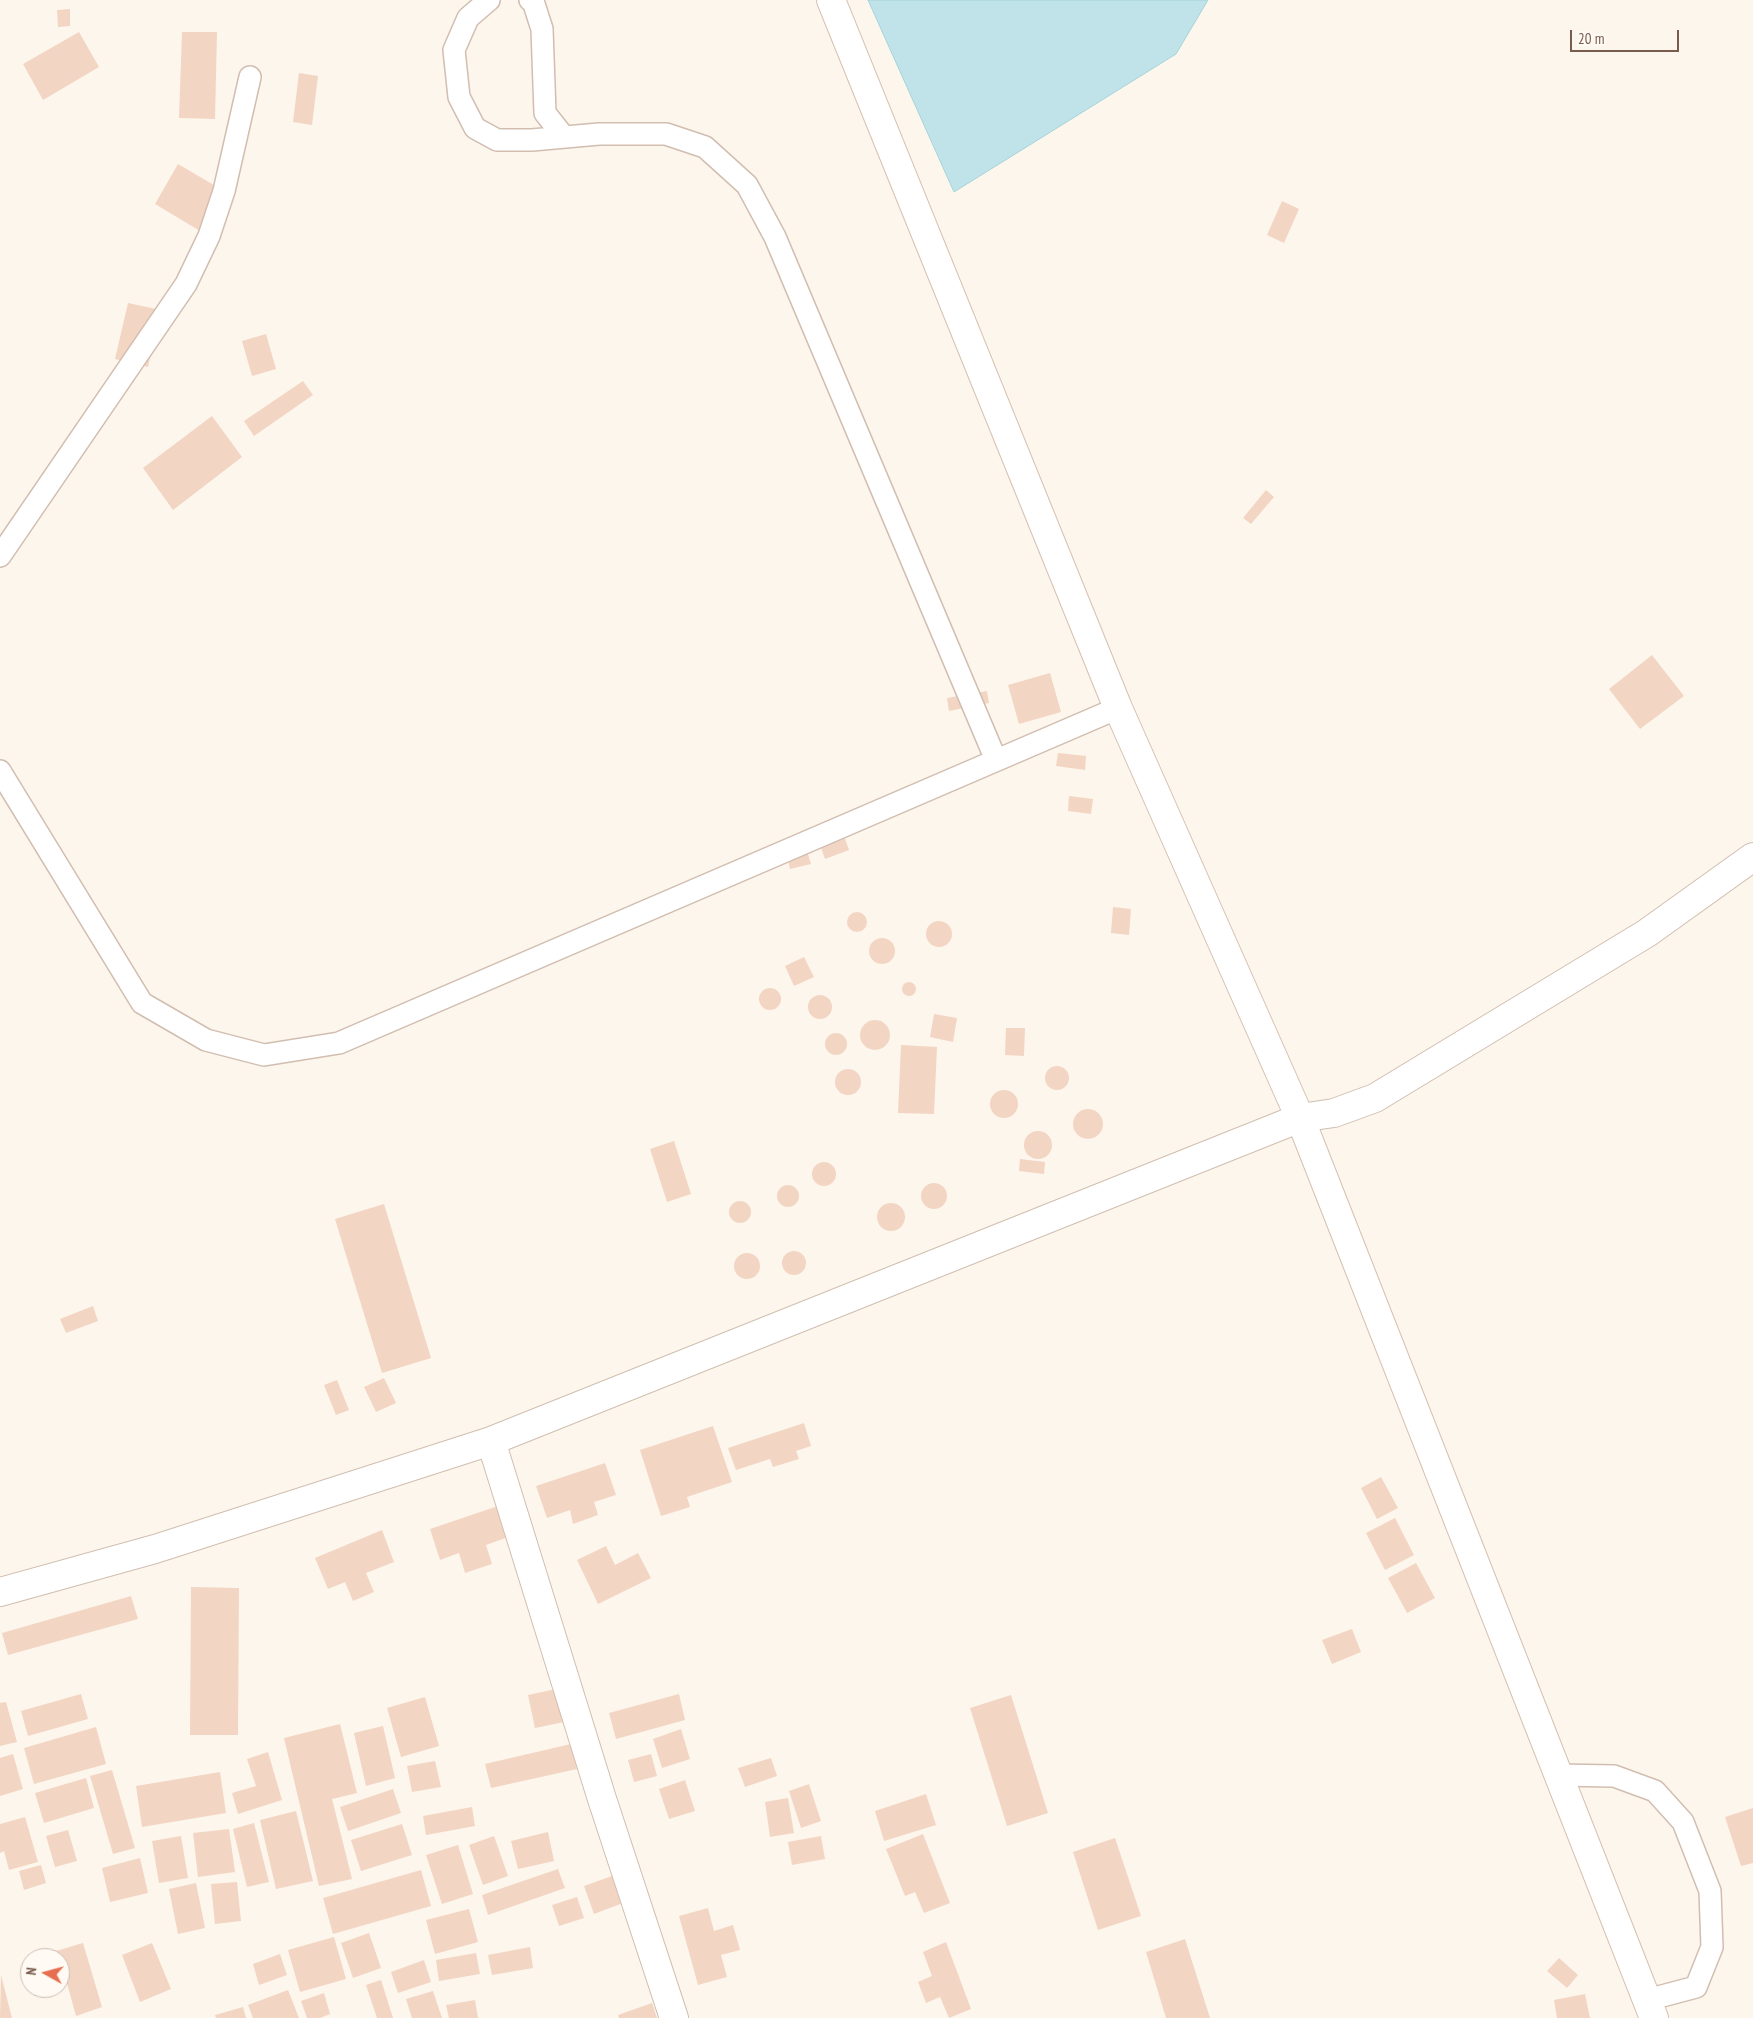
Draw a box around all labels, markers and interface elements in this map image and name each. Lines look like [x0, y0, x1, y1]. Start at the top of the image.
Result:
scale bar [1573, 20, 1682, 52]
text: 20 m [1578, 29, 1604, 48]
north arrow [20, 1948, 70, 1998]
text: N [22, 1966, 40, 1976]

